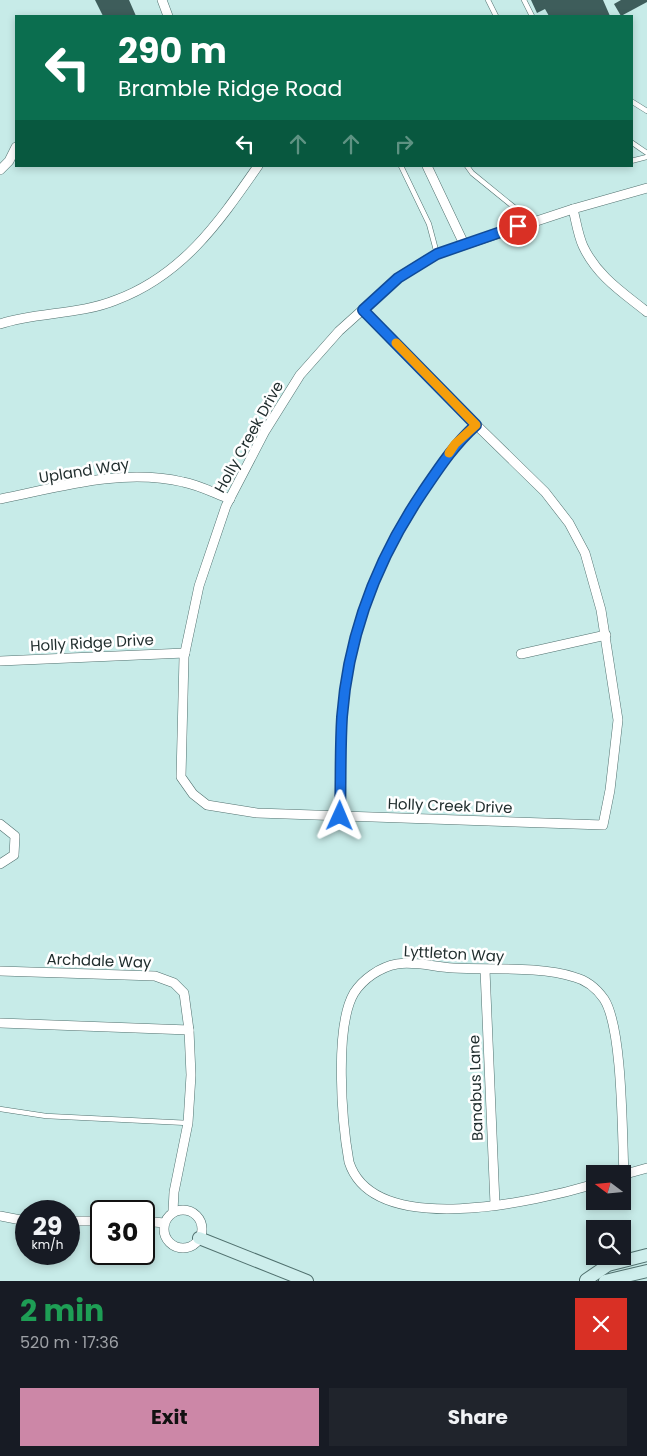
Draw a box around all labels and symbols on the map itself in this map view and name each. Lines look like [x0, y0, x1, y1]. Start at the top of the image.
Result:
pin [497, 205, 539, 247]
street label: Holly Creek Drive [209, 377, 288, 496]
street label: Upland Way [37, 453, 131, 488]
street label: Holly Ridge Drive [30, 629, 154, 656]
position arrow [313, 789, 365, 841]
street label: Holly Creek Drive [387, 793, 513, 818]
street label: Lyttleton Way [403, 940, 505, 967]
street label: Archdale Way [46, 948, 152, 973]
street label: Banabus Lane [463, 1035, 488, 1141]
north arrow [586, 1165, 631, 1210]
speed limit sign: 30 [90, 1200, 155, 1265]

